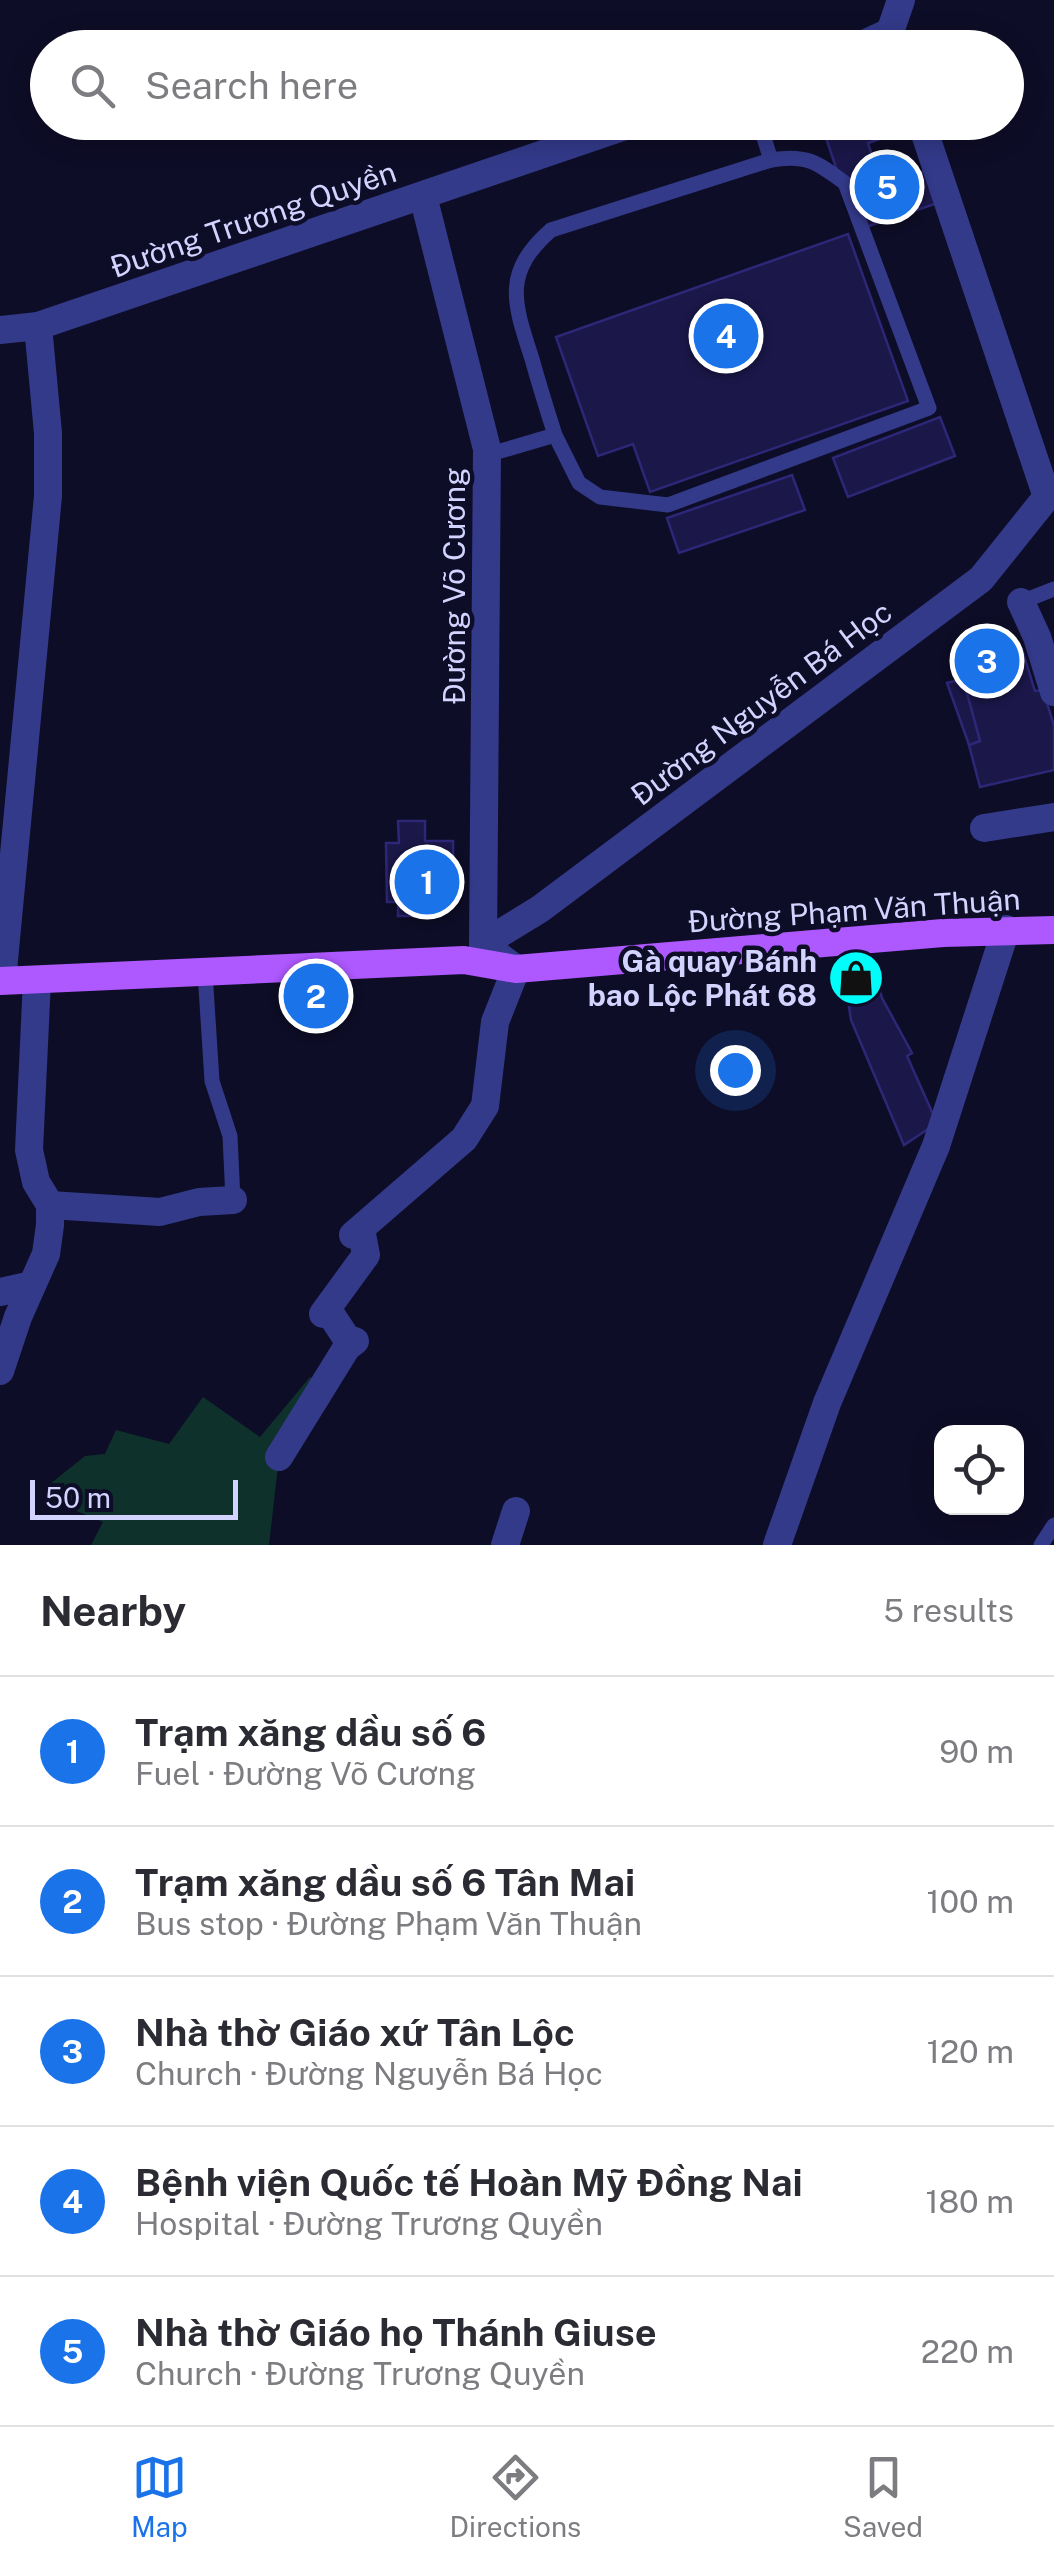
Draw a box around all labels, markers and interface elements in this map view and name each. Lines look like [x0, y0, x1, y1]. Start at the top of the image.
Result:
search box [30, 30, 1024, 140]
icon: search [65, 58, 120, 113]
text: Search here [145, 63, 358, 108]
pin: 5 [854, 150, 920, 224]
street label: Đường Trương Quyền [105, 153, 401, 285]
pin: 4 [694, 298, 758, 374]
street label: Đường Võ Cương [436, 467, 472, 705]
street label: Đường Nguyễn Bá Học [624, 593, 898, 813]
pin: 3 [954, 624, 1020, 698]
pin: 1 [394, 844, 460, 920]
street label: Đường Phạm Văn Thuận [686, 880, 1022, 940]
place label: Gà quay Bánh bao Lộc Phát 68 [588, 943, 817, 1013]
shop icon: Gà quay Bánh bao Lộc Phát 68 [826, 948, 886, 1008]
pin: 2 [284, 958, 348, 1034]
your location [710, 1045, 761, 1096]
map controls [934, 1425, 1024, 1515]
button: locate [934, 1425, 1024, 1515]
scale bar [30, 1475, 238, 1520]
text: 50 m [45, 1481, 111, 1514]
text: Nearby [40, 1586, 186, 1635]
text: 5 results [883, 1592, 1014, 1629]
text: Trạm xăng dầu số 6 [135, 1710, 486, 1755]
text: 1 [66, 1733, 79, 1770]
text: 90 m [939, 1733, 1014, 1770]
text: Fuel · Đường Võ Cương [135, 1755, 476, 1792]
text: Trạm xăng dầu số 6 Tân Mai [135, 1860, 635, 1905]
text: 2 [62, 1883, 83, 1920]
text: 100 m [927, 1883, 1014, 1920]
text: Bus stop · Đường Phạm Văn Thuận [135, 1905, 642, 1942]
text: Nhà thờ Giáo xứ Tân Lộc [135, 2010, 575, 2055]
text: 3 [62, 2033, 83, 2070]
text: 120 m [927, 2033, 1014, 2070]
text: Church · Đường Nguyễn Bá Học [135, 2055, 603, 2092]
text: Bệnh viện Quốc tế Hoàn Mỹ Đồng Nai [135, 2160, 803, 2205]
text: 4 [62, 2183, 83, 2220]
text: 180 m [925, 2183, 1014, 2220]
text: Hospital · Đường Trương Quyền [135, 2205, 603, 2242]
text: Nhà thờ Giáo họ Thánh Giuse [135, 2310, 657, 2355]
text: 5 [62, 2333, 83, 2370]
text: 220 m [921, 2333, 1014, 2370]
text: Church · Đường Trương Quyền [135, 2355, 585, 2392]
tab: Map [131, 2450, 188, 2543]
tab: Directions [450, 2450, 581, 2543]
tab: Saved [843, 2450, 923, 2543]

